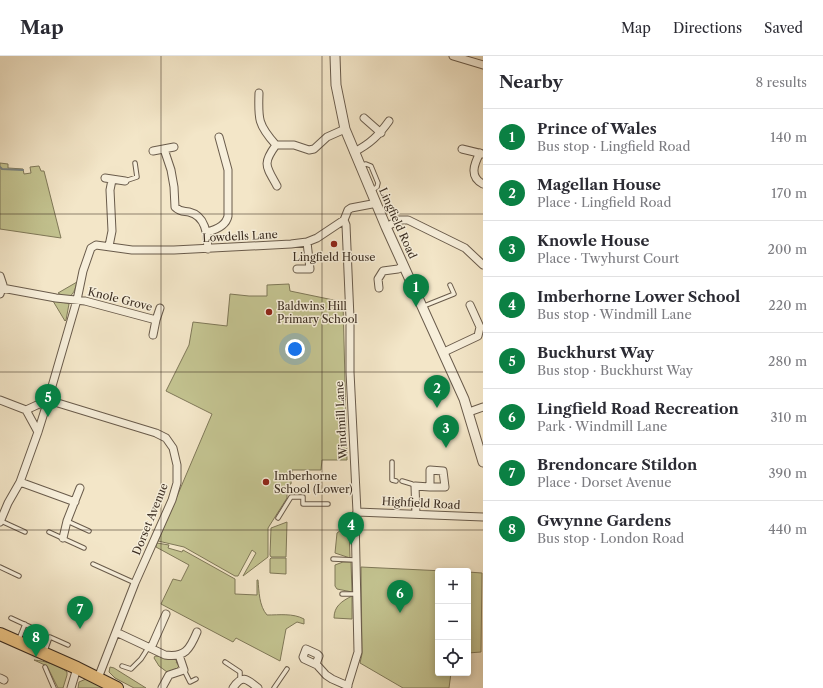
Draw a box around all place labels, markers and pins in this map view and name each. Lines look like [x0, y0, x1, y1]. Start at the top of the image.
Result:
marker: Lingfield House [329, 239, 339, 249]
place label: Lingfield House [293, 250, 375, 264]
pin: 1 [403, 274, 429, 307]
place label: Baldwins Hill Primary School [277, 299, 358, 326]
marker: Baldwins Hill Primary School [264, 307, 274, 317]
pin: 2 [424, 375, 450, 408]
pin: 5 [35, 384, 61, 417]
pin: 3 [433, 415, 459, 448]
place label: Imberhorne School (Lower) [274, 469, 353, 496]
marker: Imberhorne School (Lower) [261, 477, 271, 487]
pin: 4 [338, 512, 364, 545]
pin: 6 [387, 580, 413, 613]
pin: 7 [67, 596, 93, 629]
pin: 8 [23, 624, 49, 657]

